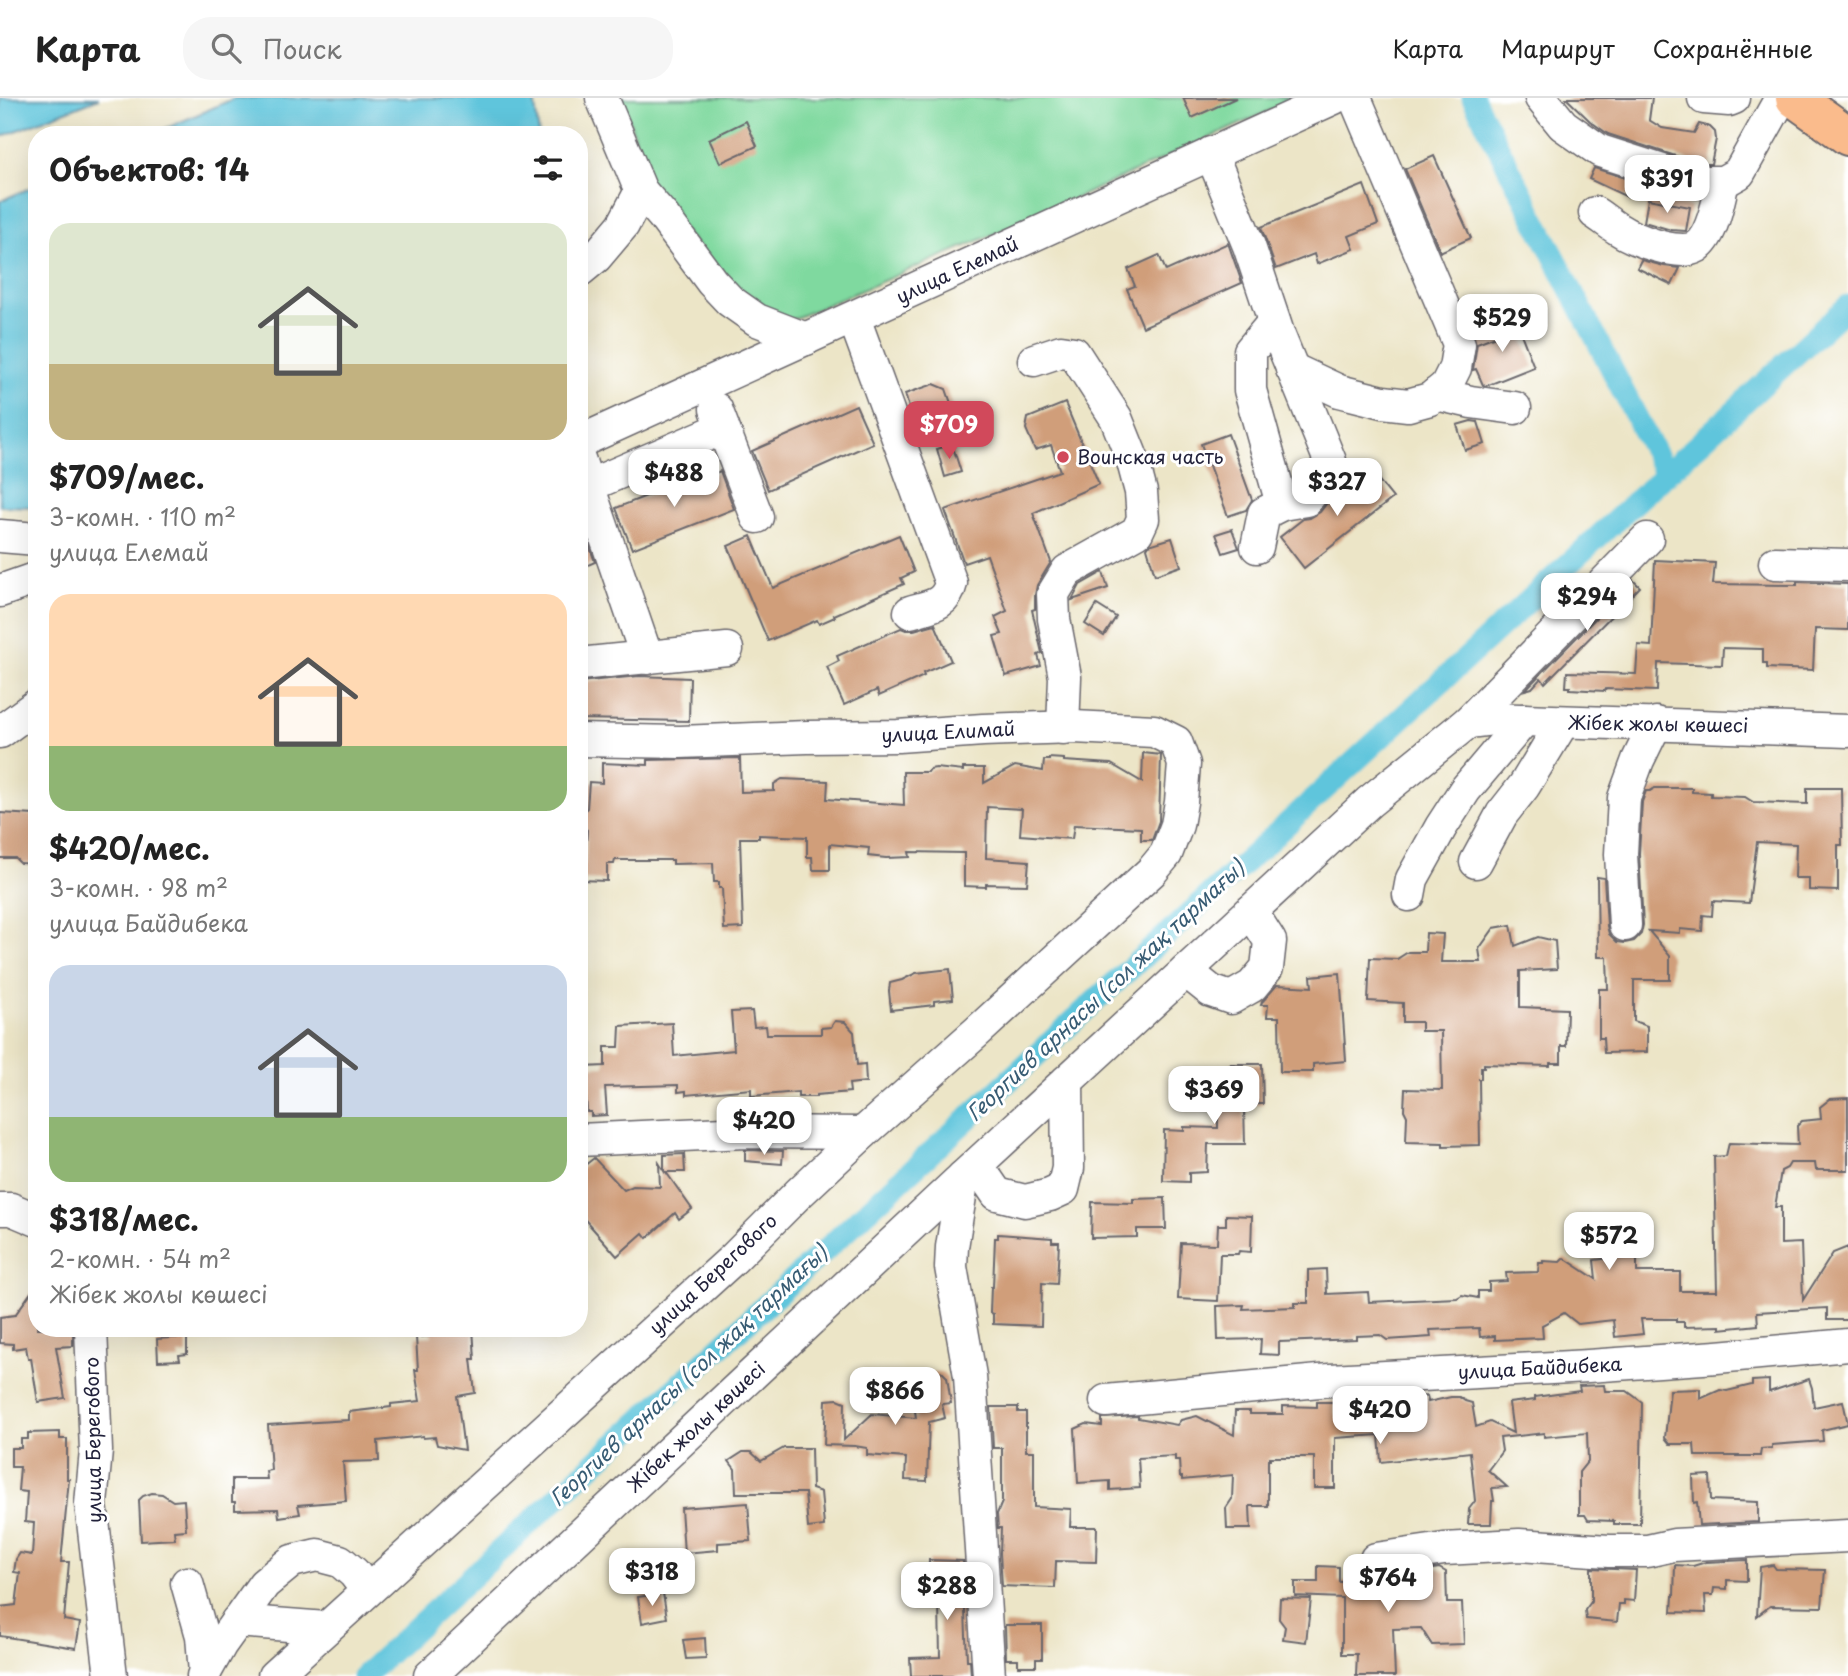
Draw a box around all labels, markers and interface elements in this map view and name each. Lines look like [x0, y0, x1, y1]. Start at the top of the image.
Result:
search box [183, 17, 673, 80]
text: Карта [35, 23, 141, 73]
icon: search [207, 29, 245, 67]
text: Поиск [263, 29, 342, 68]
text: Карта [1392, 30, 1463, 66]
text: Маршрут [1501, 30, 1615, 66]
text: Сохранённые [1653, 30, 1813, 66]
text: Объектов: 14 [49, 146, 249, 191]
icon: filters [529, 149, 567, 187]
pin: $391 [1626, 156, 1708, 215]
text: $391 [1641, 160, 1693, 195]
street label: улица Елемай [891, 229, 1022, 310]
icon: home [245, 268, 371, 394]
pin: $529 [1461, 294, 1543, 354]
text: $529 [1473, 299, 1531, 334]
pin: $709 [908, 402, 990, 461]
text: $709 [920, 406, 978, 441]
place label: Воинская часть [1077, 442, 1224, 470]
marker: Воинская часть [1055, 449, 1071, 465]
pin: $488 [633, 450, 715, 509]
text: $709/мес. [49, 454, 204, 499]
text: $488 [644, 454, 704, 489]
pin: $327 [1296, 458, 1378, 518]
text: $327 [1308, 463, 1366, 498]
text: 3-комн. · 110 m² [49, 499, 236, 534]
text: улица Елемай [49, 534, 209, 569]
pin: $294 [1546, 574, 1628, 633]
text: $294 [1557, 578, 1617, 613]
icon: home [245, 639, 371, 765]
street label: Жібек жолы көшесі [1567, 707, 1749, 739]
street label: улица Елимай [881, 714, 1015, 748]
text: $420/мес. [49, 825, 210, 870]
water label: Георгиев арнасы (сол жақ тармағы) [958, 850, 1252, 1128]
text: 3-комн. · 98 m² [49, 870, 228, 905]
text: улица Байдибека [49, 905, 248, 940]
icon: home [245, 1010, 371, 1136]
pin: $369 [1173, 1066, 1255, 1126]
text: $369 [1184, 1071, 1244, 1106]
pin: $420 [723, 1098, 805, 1157]
text: $420 [733, 1102, 795, 1137]
text: $318/мес. [49, 1196, 199, 1241]
street label: улица Берегового [642, 1206, 783, 1340]
pin: $572 [1568, 1212, 1650, 1272]
text: $572 [1580, 1217, 1638, 1252]
water label: Георгиев арнасы (сол жақ тармағы) [541, 1235, 835, 1513]
text: 2-комн. · 54 m² [49, 1241, 231, 1276]
text: Жібек жолы көшесі [49, 1276, 268, 1311]
street label: улица Байдибека [1457, 1349, 1623, 1385]
street label: Жібек жолы көшесі [620, 1354, 771, 1498]
street label: улица Берегового [77, 1357, 107, 1523]
pin: $866 [854, 1368, 936, 1427]
text: $866 [866, 1372, 924, 1407]
pin: $420 [1339, 1386, 1421, 1446]
text: $420 [1349, 1391, 1411, 1426]
pin: $318 [611, 1548, 693, 1608]
text: $318 [625, 1553, 679, 1588]
pin: $764 [1347, 1554, 1429, 1614]
text: $764 [1359, 1559, 1417, 1594]
pin: $288 [906, 1562, 988, 1622]
text: $288 [917, 1567, 977, 1602]

